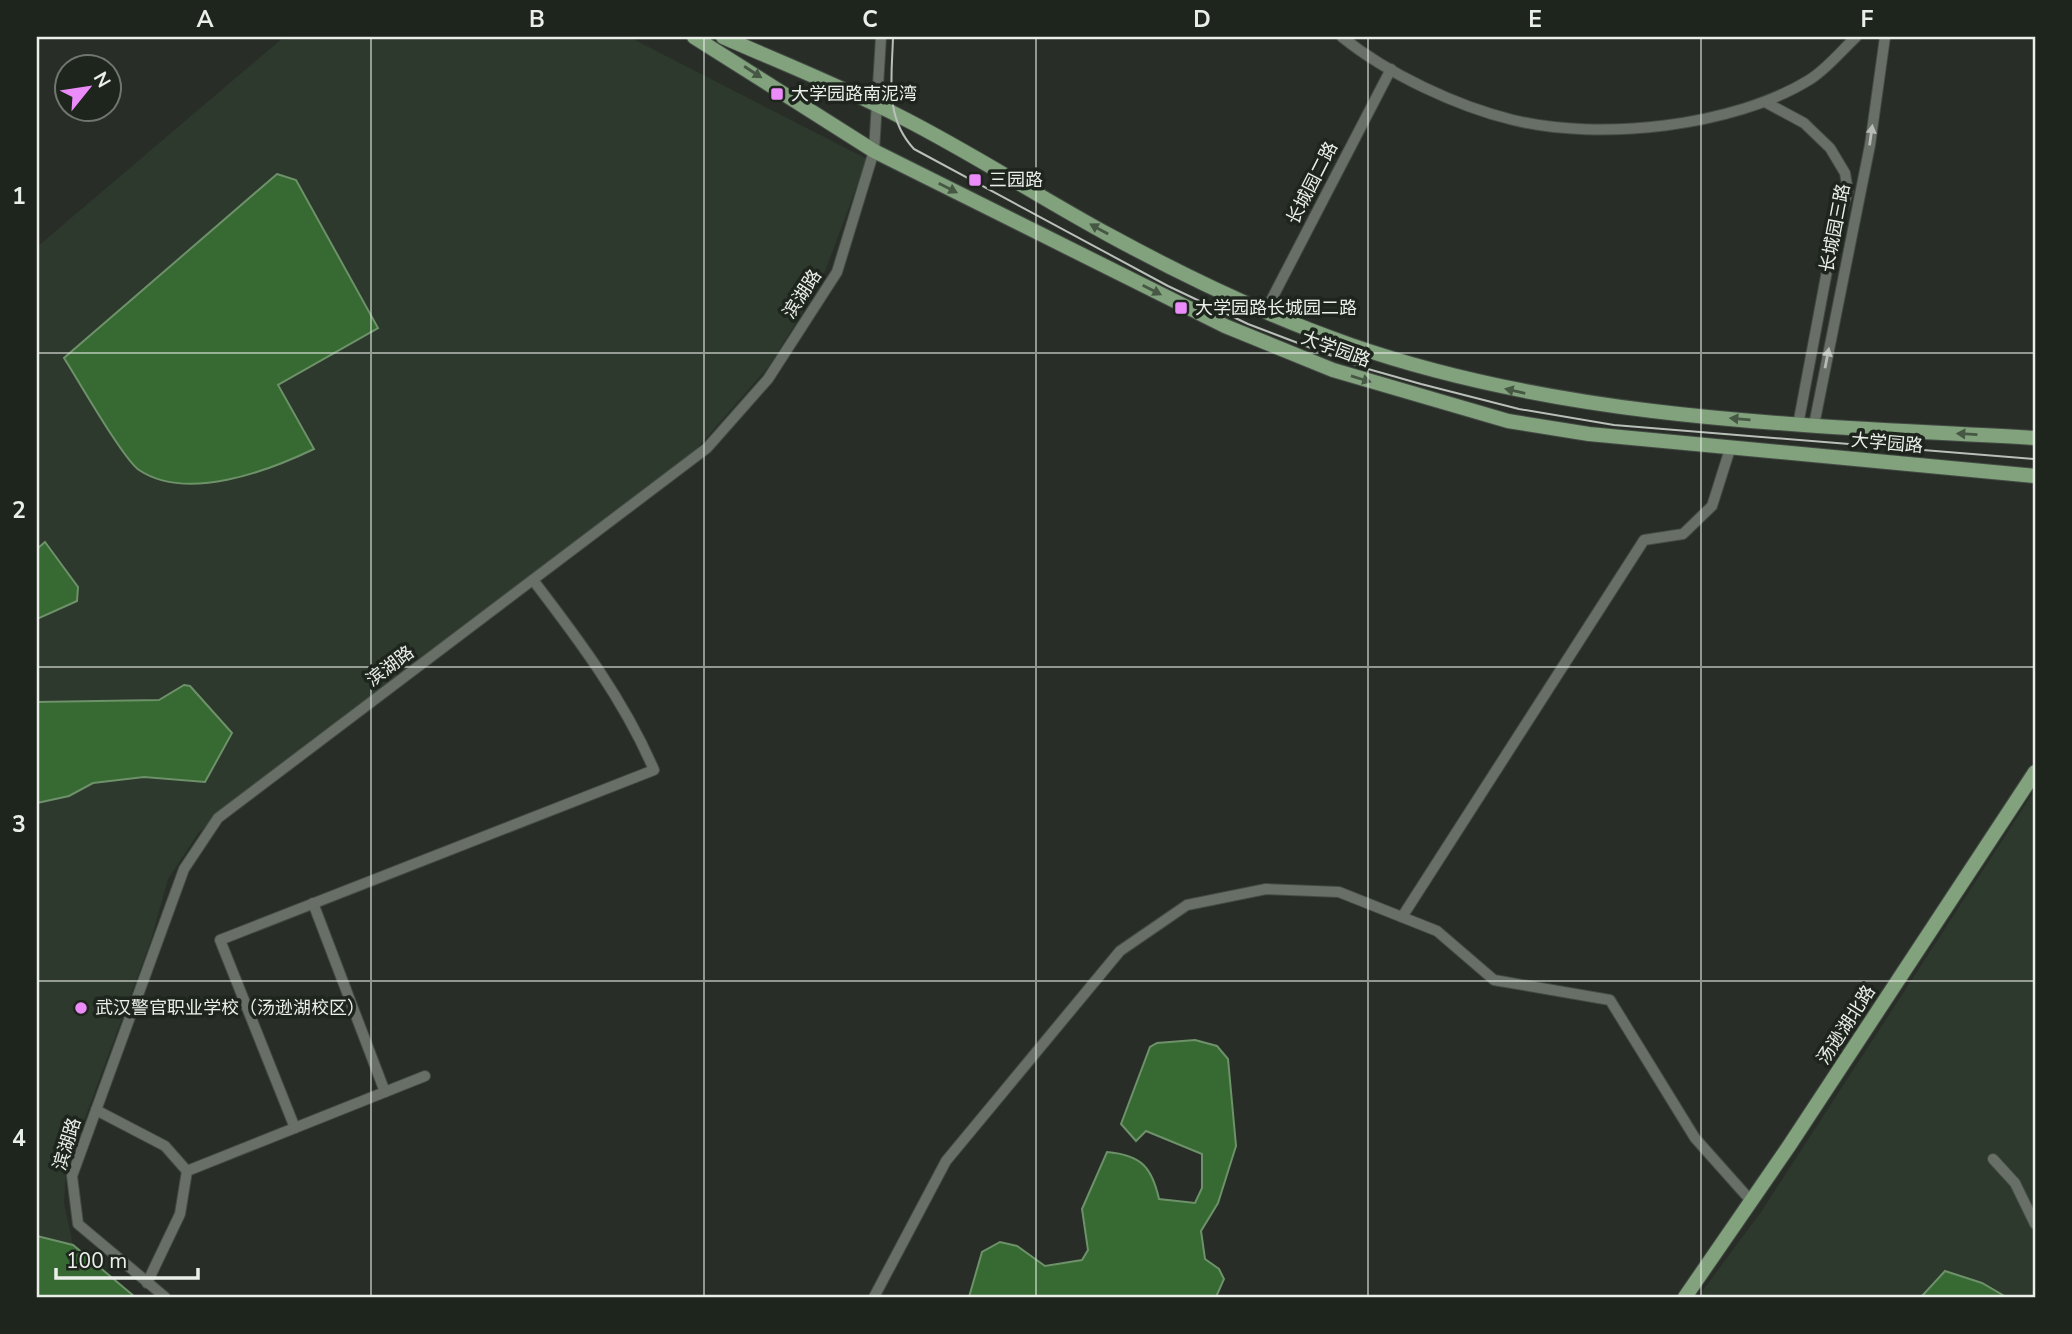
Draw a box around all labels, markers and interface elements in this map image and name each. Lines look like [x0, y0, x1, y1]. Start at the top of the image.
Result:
text: A [196, 4, 214, 35]
text: B [529, 4, 545, 35]
text: C [862, 4, 878, 35]
text: D [1193, 4, 1211, 35]
text: E [1528, 4, 1542, 35]
text: F [1861, 4, 1874, 35]
north arrow [52, 52, 122, 122]
one-way arrow [743, 65, 762, 78]
text: N [87, 67, 117, 93]
place label: 大学园路南泥湾 [791, 82, 917, 106]
marker: 大学园路南泥湾 [769, 86, 785, 102]
one-way arrow [1866, 124, 1877, 146]
street label: 长城园二路 [1281, 137, 1343, 229]
place label: 三园路 [989, 168, 1043, 192]
marker: 三园路 [967, 172, 983, 188]
text: 1 [12, 181, 26, 212]
street label: 长城园三路 [1815, 182, 1855, 274]
one-way arrow [938, 183, 958, 194]
one-way arrow [1089, 223, 1108, 235]
street label: 滨湖路 [777, 265, 827, 323]
one-way arrow [1142, 284, 1162, 295]
place label: 大学园路长城园二路 [1195, 296, 1357, 320]
marker: 大学园路长城园二路 [1173, 300, 1189, 316]
street label: 大学园路 [1298, 325, 1374, 373]
one-way arrow [1822, 347, 1833, 369]
one-way arrow [1350, 374, 1371, 385]
one-way arrow [1504, 385, 1526, 396]
one-way arrow [1729, 414, 1751, 425]
street label: 大学园路 [1850, 428, 1924, 458]
one-way arrow [1956, 428, 1978, 439]
text: 2 [12, 495, 26, 526]
street label: 滨湖路 [361, 640, 419, 692]
text: 3 [12, 809, 26, 840]
street label: 汤逊湖北路 [1811, 981, 1881, 1069]
place label: 武汉警官职业学校（汤逊湖校区） [95, 996, 365, 1020]
marker: 武汉警官职业学校（汤逊湖校区） [73, 1000, 89, 1016]
street label: 滨湖路 [48, 1115, 86, 1173]
text: 4 [12, 1123, 26, 1154]
scale bar [56, 1236, 198, 1280]
text: 100 m [66, 1247, 127, 1275]

